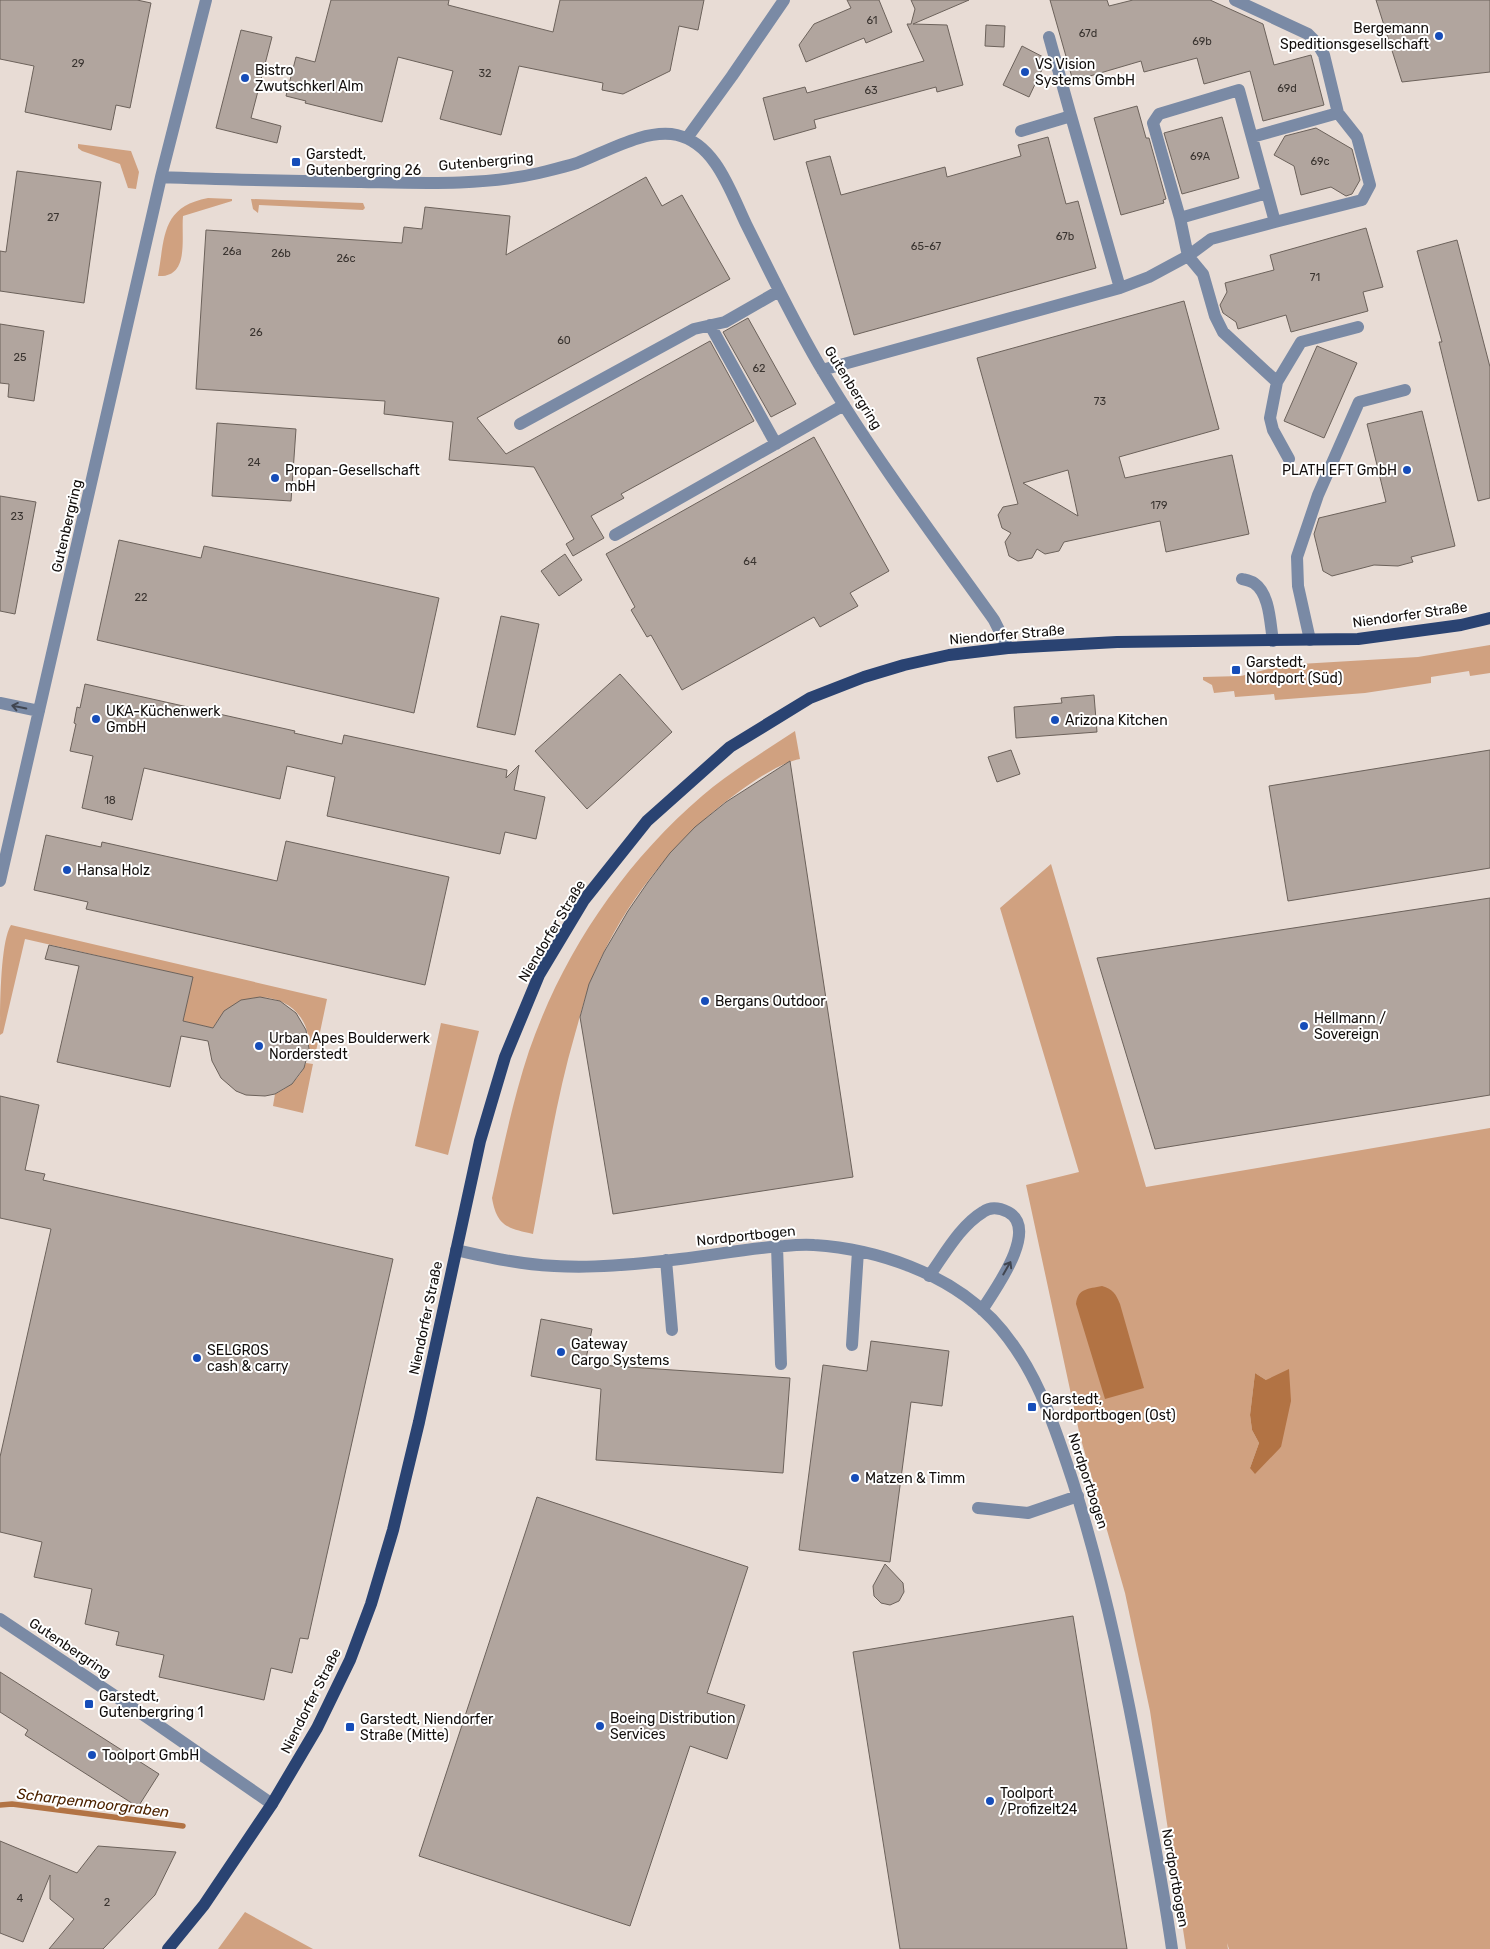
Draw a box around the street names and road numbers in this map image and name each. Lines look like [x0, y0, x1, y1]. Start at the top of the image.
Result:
street label: Gutenbergring [438, 149, 534, 175]
street label: Gutenbergring [821, 343, 885, 433]
street label: Gutenbergring [48, 478, 86, 574]
street label: Niendorfer Straße [1351, 598, 1469, 631]
street label: Niendorfer Straße [949, 621, 1066, 649]
street label: Niendorfer Straße [515, 877, 589, 985]
street label: Nordportbogen [696, 1222, 796, 1250]
street label: Niendorfer Straße [406, 1259, 446, 1376]
street label: Nordportbogen [1065, 1431, 1111, 1531]
street label: Gutenbergring [26, 1614, 114, 1682]
street label: Niendorfer Straße [277, 1645, 345, 1756]
street label: Nordportbogen [1158, 1828, 1192, 1928]

